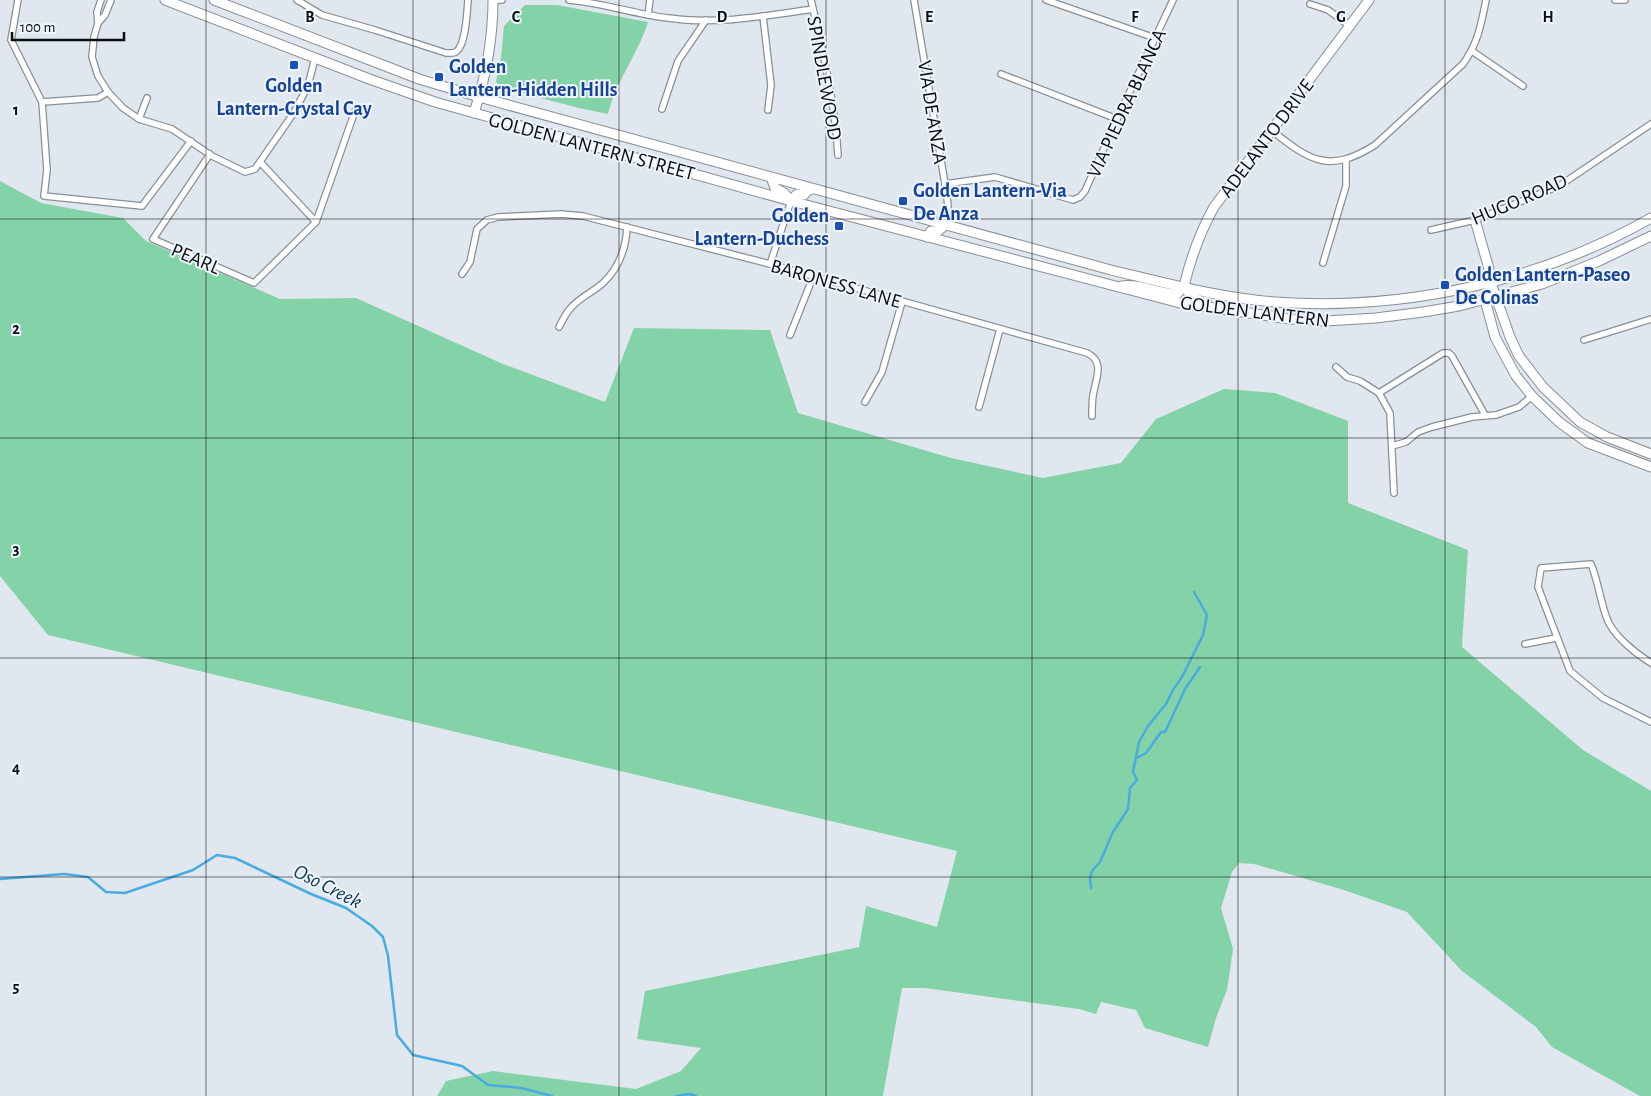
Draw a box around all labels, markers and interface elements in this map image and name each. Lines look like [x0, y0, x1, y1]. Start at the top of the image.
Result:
text: B [305, 9, 315, 25]
text: C [512, 9, 521, 25]
text: D [717, 9, 728, 25]
text: E [925, 9, 933, 25]
text: F [1131, 9, 1139, 25]
text: G [1336, 9, 1346, 25]
text: H [1542, 9, 1554, 25]
scale bar [12, 10, 125, 42]
street label: SPINDLEWOOD [803, 15, 845, 142]
text: 100 m [20, 20, 55, 35]
street label: VIA PIEDRA BLANCA [1084, 26, 1170, 181]
place label: Golden Lantern-Hidden Hills [449, 57, 618, 100]
marker: Golden Lantern-Crystal Cay [288, 59, 300, 71]
street label: VIA DE ANZA [914, 59, 950, 166]
marker: Golden Lantern-Hidden Hills [433, 71, 445, 83]
street label: ADELANTO DRIVE [1216, 75, 1318, 201]
place label: Golden Lantern-Crystal Cay [216, 76, 372, 119]
text: 1 [13, 102, 19, 118]
street label: GOLDEN LANTERN STREET [487, 110, 697, 184]
street label: HUGO ROAD [1469, 171, 1570, 229]
place label: Golden Lantern-Via De Anza [913, 181, 1067, 224]
marker: Golden Lantern-Via De Anza [897, 195, 909, 207]
place label: Golden Lantern-Duchess [695, 206, 829, 249]
marker: Golden Lantern-Duchess [833, 220, 845, 232]
street label: PEARL [168, 240, 224, 278]
street label: BARONESS LANE [768, 256, 903, 312]
place label: Golden Lantern-Paseo De Colinas [1455, 265, 1630, 308]
marker: Golden Lantern-Paseo De Colinas [1439, 279, 1451, 291]
street label: GOLDEN LANTERN [1179, 293, 1331, 331]
text: 2 [12, 321, 20, 337]
text: 3 [13, 541, 20, 557]
text: 4 [12, 760, 20, 776]
water label: Oso Creek [290, 860, 366, 913]
text: 5 [13, 979, 20, 995]

